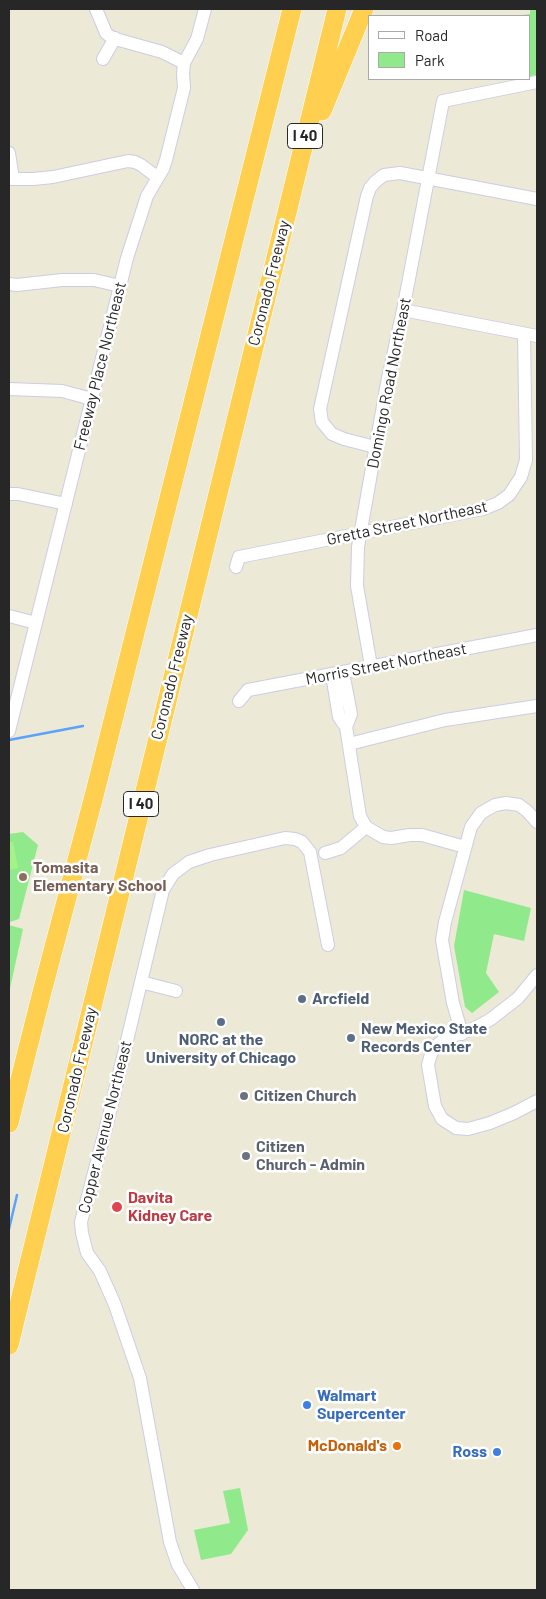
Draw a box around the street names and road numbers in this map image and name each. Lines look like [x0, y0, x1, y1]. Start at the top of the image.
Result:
road number: I 40 [288, 124, 322, 148]
street label: Coronado Freeway [244, 218, 294, 348]
street label: Freeway Place Northeast [70, 280, 130, 452]
street label: Domingo Road Northeast [363, 296, 415, 470]
street label: Gretta Street Northeast [325, 497, 489, 549]
street label: Coronado Freeway [147, 612, 197, 742]
street label: Morris Street Northeast [304, 639, 468, 689]
road number: I 40 [124, 792, 158, 816]
street label: Coronado Freeway [53, 1005, 101, 1135]
street label: Copper Avenue Northeast [74, 1039, 136, 1215]

